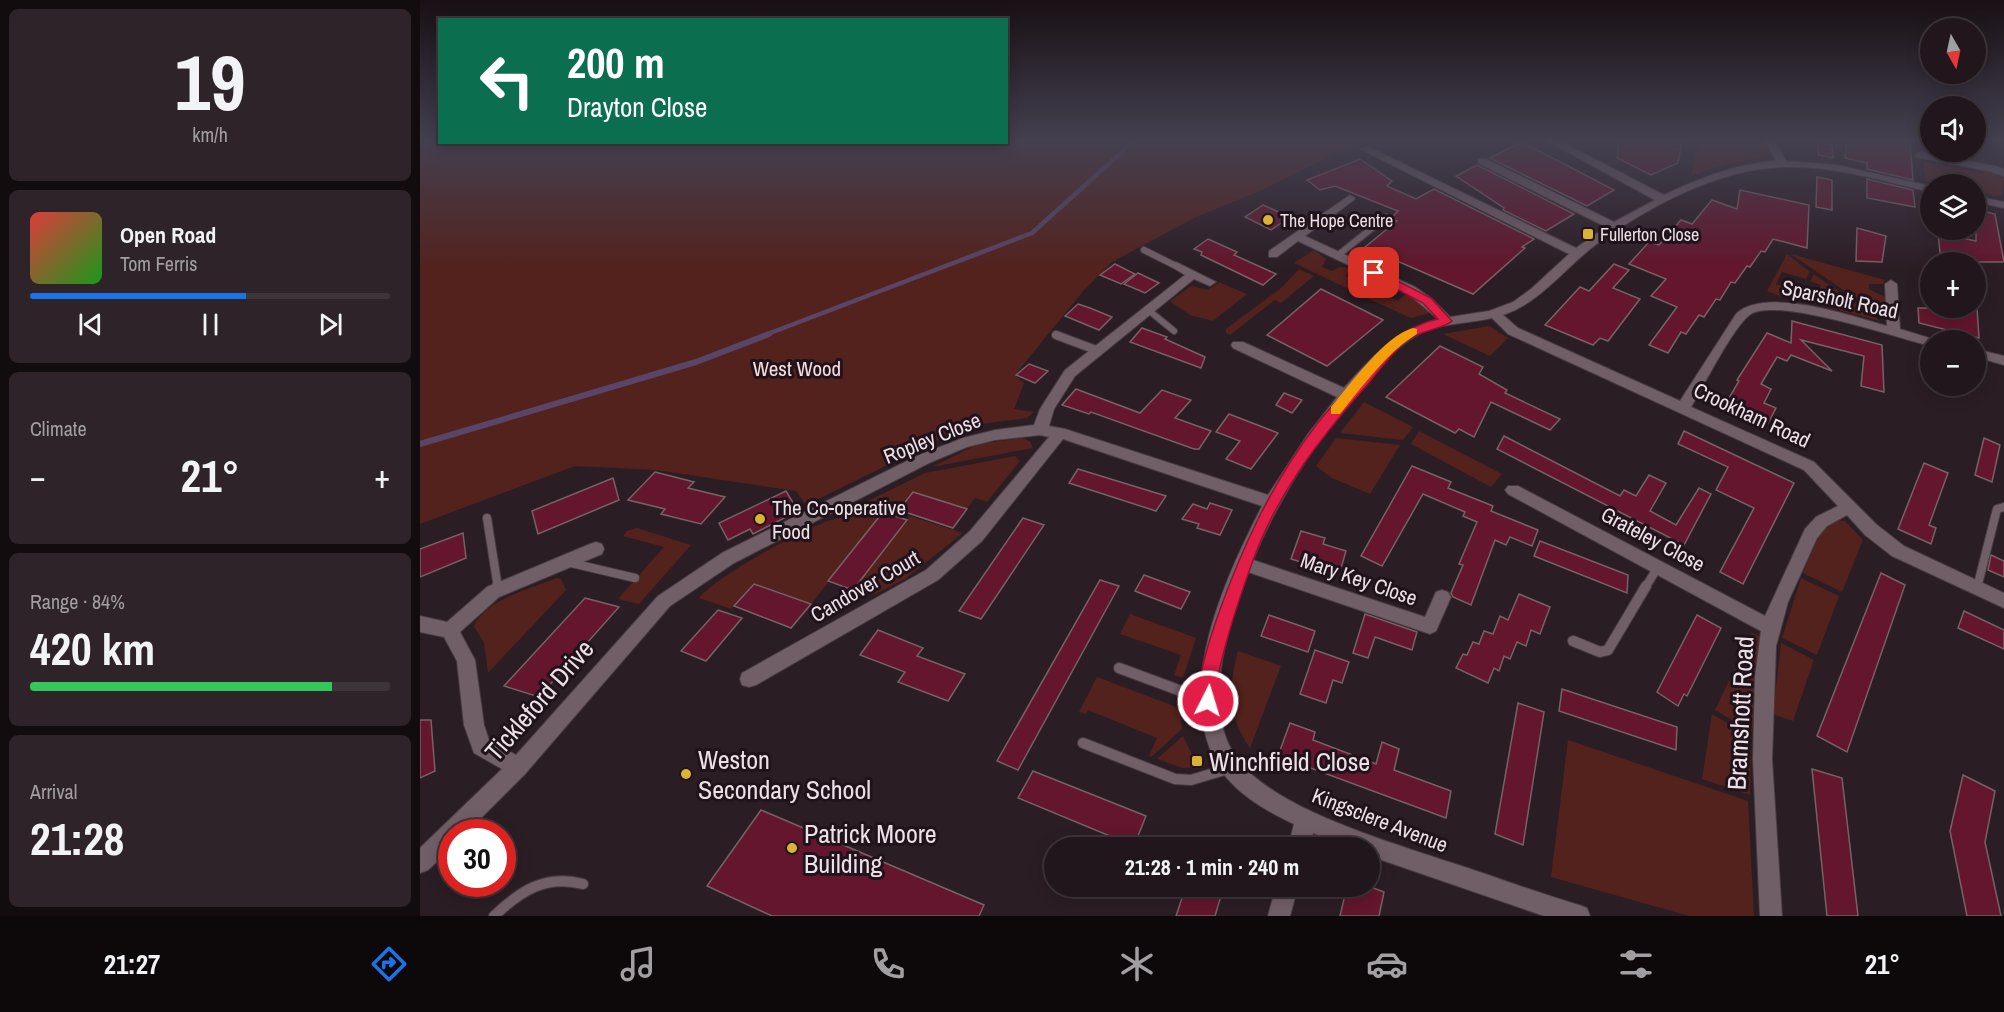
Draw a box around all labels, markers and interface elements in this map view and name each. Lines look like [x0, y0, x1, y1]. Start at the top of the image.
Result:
north arrow [1920, 18, 1986, 84]
map controls [1920, 18, 1986, 396]
text: 19 [174, 29, 246, 134]
text: 200 m [567, 35, 665, 91]
icon: left [468, 42, 546, 120]
text: Drayton Close [567, 89, 707, 125]
button: sound [1920, 96, 1986, 162]
text: km/h [192, 121, 228, 148]
button: layers [1920, 174, 1986, 240]
place label: The Hope Centre [1280, 208, 1393, 233]
marker: The Hope Centre [1261, 213, 1275, 227]
text: Open Road [120, 220, 216, 250]
place label: Fullerton Close [1600, 222, 1699, 247]
marker: Fullerton Close [1581, 227, 1595, 241]
pin [1348, 247, 1399, 298]
text: Tom Ferris [120, 250, 198, 277]
button: + [1920, 252, 1986, 318]
icon: arrive [1357, 256, 1390, 289]
street label: Sparsholt Road [1779, 272, 1901, 326]
icon: previous [74, 308, 107, 341]
icon: pause [194, 308, 227, 341]
icon: next [314, 308, 347, 341]
button: − [1920, 330, 1986, 396]
park label: West Wood [753, 354, 841, 383]
street label: Crookham Road [1689, 375, 1815, 455]
street label: Ropley Close [879, 405, 985, 471]
text: Climate [30, 415, 87, 442]
text: 21° [180, 445, 240, 506]
text: − [30, 454, 46, 498]
text: + [374, 454, 390, 498]
place label: The Co-operative Food [772, 493, 906, 546]
street label: Grateley Close [1596, 499, 1710, 579]
marker: The Co-operative Food [753, 512, 767, 526]
street label: Candover Court [805, 543, 925, 629]
street label: Mary Key Close [1297, 546, 1421, 612]
text: Range · 84% [30, 588, 125, 615]
text: 420 km [30, 618, 155, 679]
street label: Tickleford Drive [477, 632, 601, 768]
street label: Bramshott Road [1718, 635, 1762, 791]
position arrow [1176, 669, 1240, 733]
place label: Weston Secondary School [698, 742, 871, 807]
place label: Winchfield Close [1209, 744, 1370, 779]
marker: Winchfield Close [1190, 754, 1204, 768]
marker: Weston Secondary School [679, 767, 693, 781]
text: Arrival [30, 778, 77, 805]
street label: Kingsclere Avenue [1308, 781, 1452, 859]
text: 21:28 [30, 808, 124, 869]
place label: Patrick Moore Building [804, 816, 937, 881]
speed limit sign: 30 [438, 819, 516, 897]
marker: Patrick Moore Building [785, 841, 799, 855]
text: 21:28 · 1 min · 240 m [1125, 852, 1299, 882]
icon: directions [368, 943, 410, 985]
icon: music [617, 943, 659, 985]
icon: phone [867, 943, 909, 985]
icon: climate [1116, 943, 1158, 985]
icon: car [1366, 943, 1408, 985]
icon: filters [1615, 943, 1657, 985]
text: 21:27 [104, 946, 160, 982]
text: 21° [1865, 946, 1900, 982]

